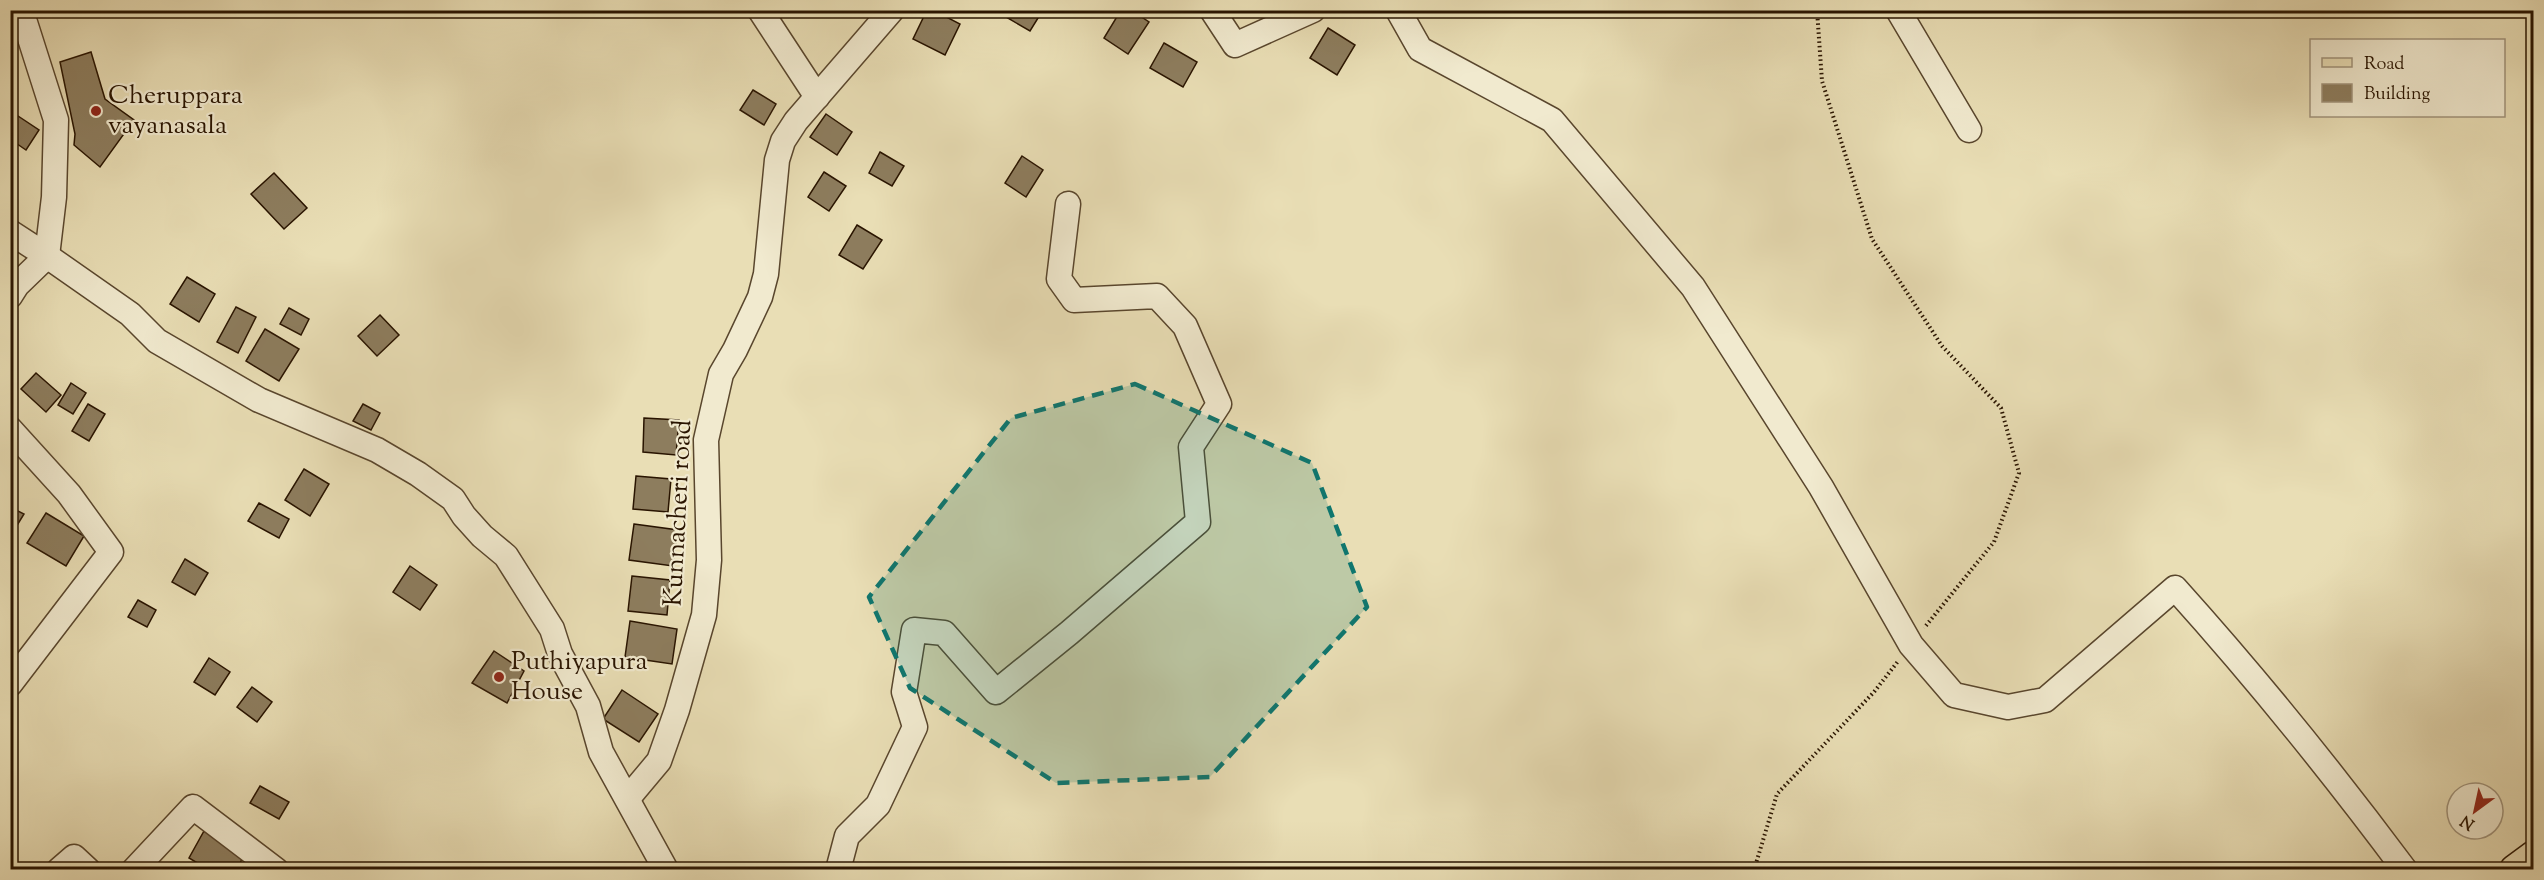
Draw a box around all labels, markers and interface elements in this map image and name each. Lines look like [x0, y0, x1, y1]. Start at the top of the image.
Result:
legend [2310, 39, 2505, 117]
text: Road [2364, 52, 2404, 78]
place label: Cheruppara vayanasala [108, 78, 243, 145]
text: Building [2364, 82, 2430, 108]
marker: Cheruppara vayanasala [89, 104, 103, 118]
street label: Kunnacheri road [656, 418, 702, 607]
place label: Puthiyapura House [511, 644, 648, 711]
marker: Puthiyapura House [492, 670, 506, 684]
north arrow [2445, 781, 2505, 841]
text: N [2456, 808, 2480, 835]

